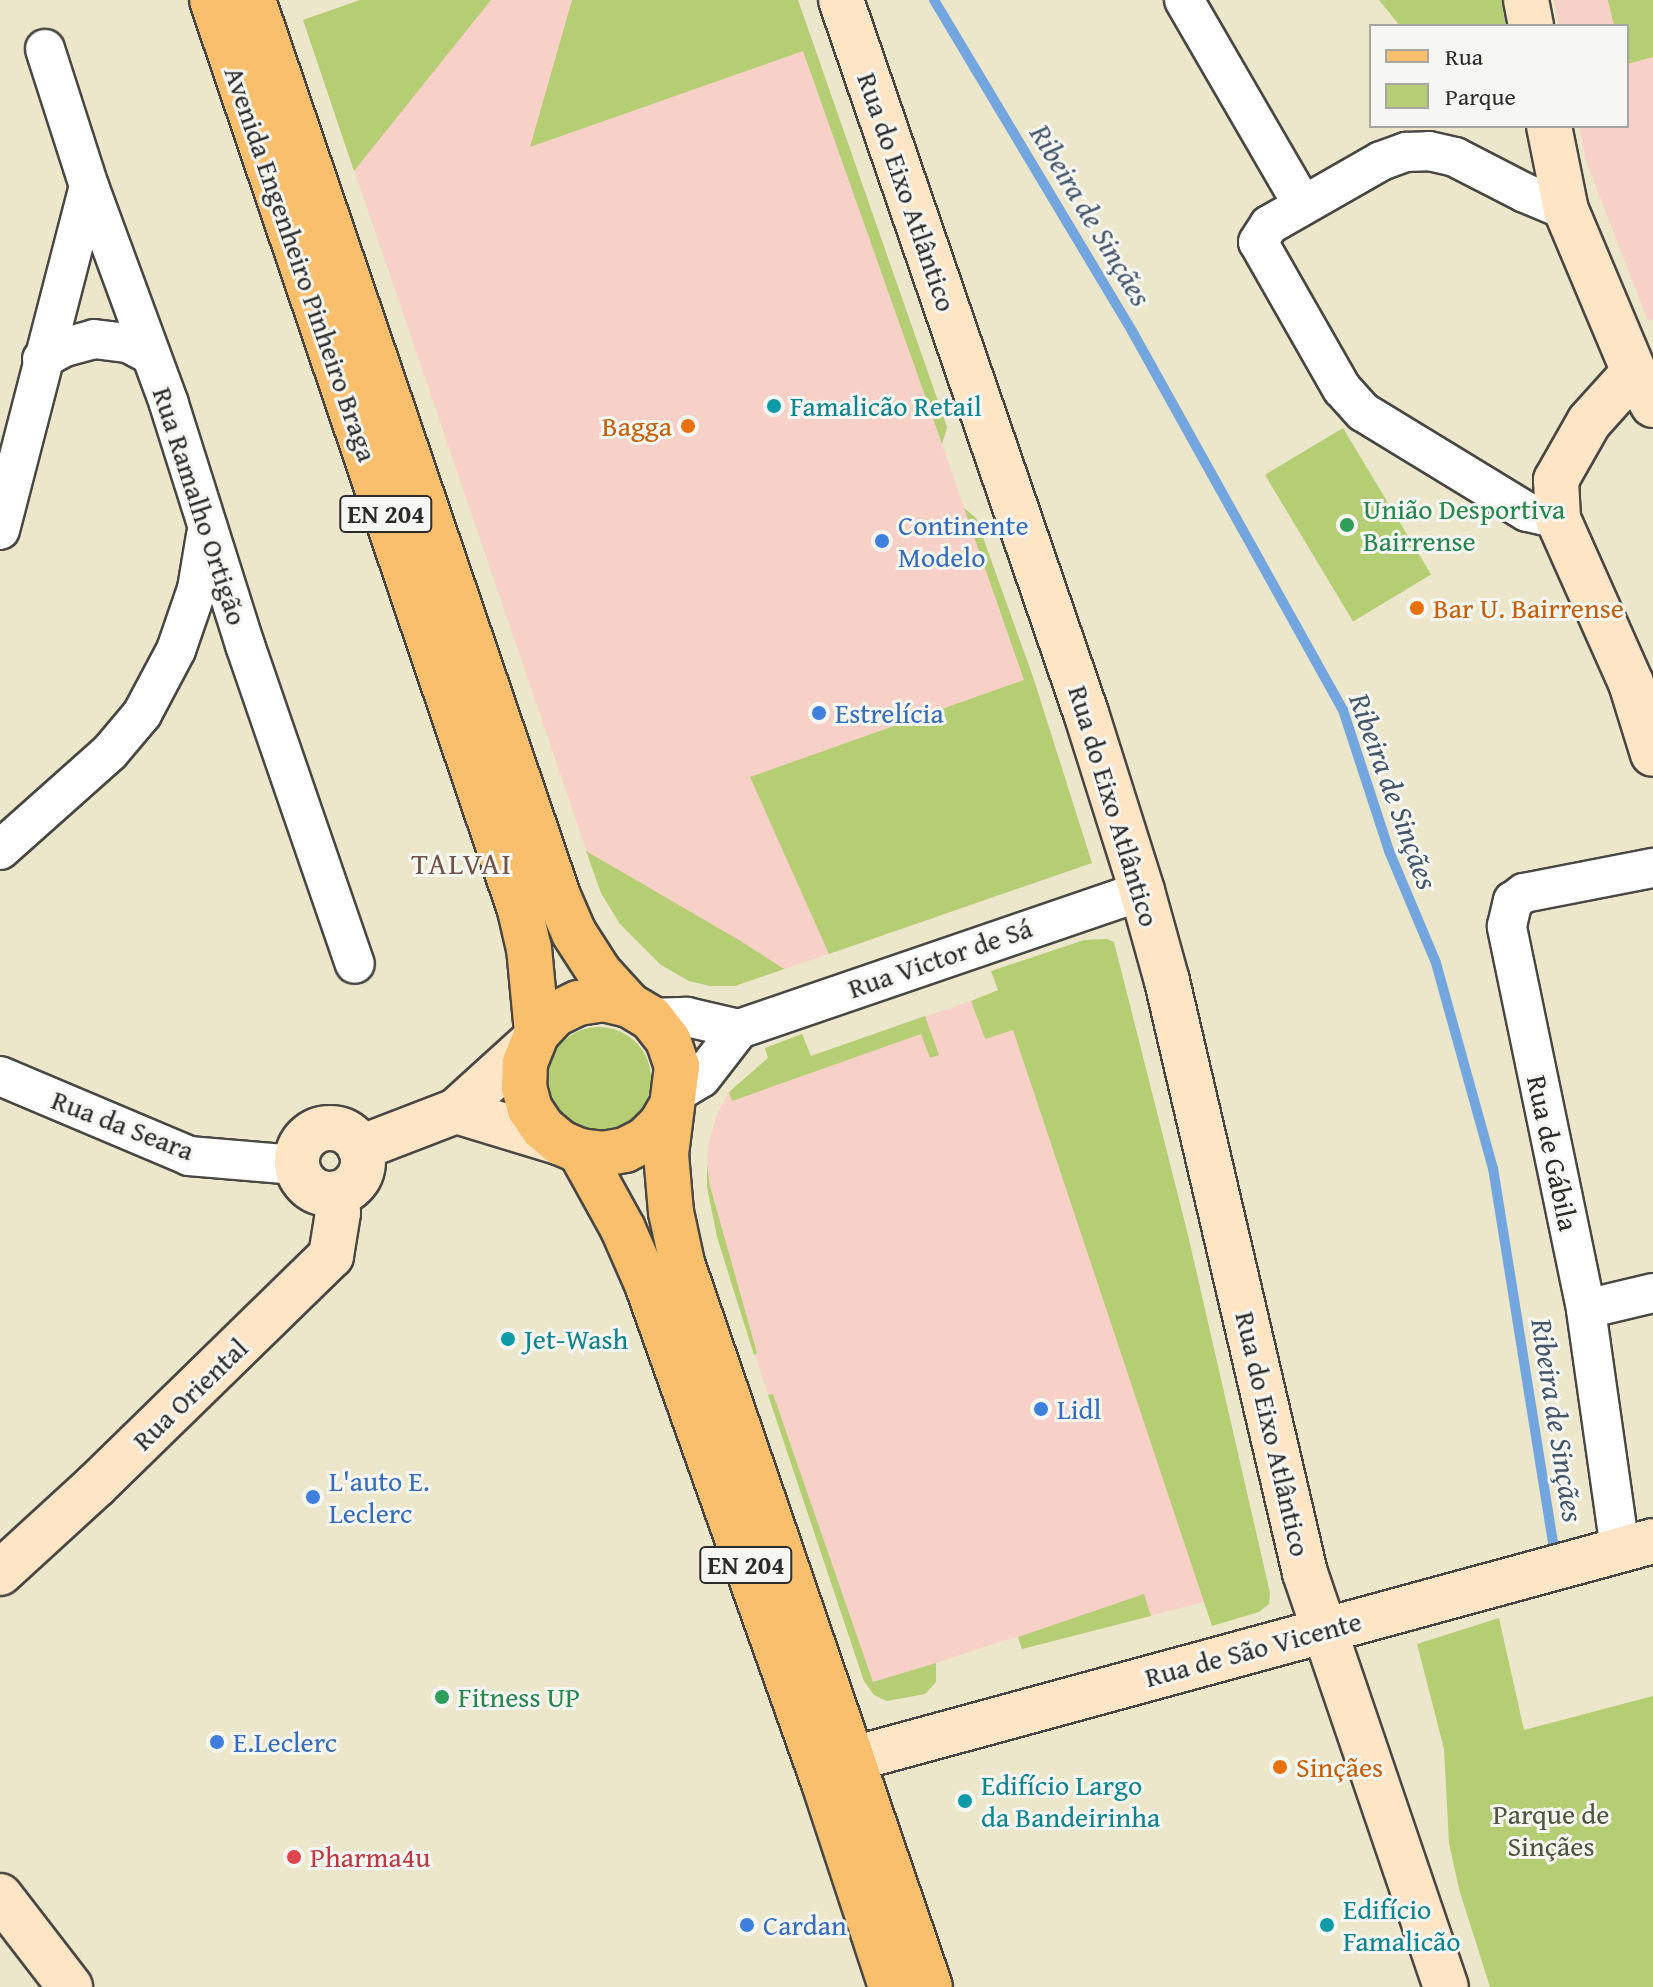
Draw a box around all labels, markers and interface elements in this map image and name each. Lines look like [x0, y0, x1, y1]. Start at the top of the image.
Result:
legend [1369, 24, 1629, 128]
text: Rua [1445, 39, 1483, 74]
street label: Avenida Engenheiro Pinheiro Braga [217, 62, 385, 466]
street label: Rua do Eixo Atlântico [850, 68, 964, 316]
text: Parque [1445, 79, 1516, 114]
water label: Ribeira de Sinçães [1023, 118, 1159, 312]
street label: Rua Ramalho Ortigão [146, 383, 254, 629]
place label: Famalicão Retail [790, 389, 982, 423]
marker: Famalicão Retail [765, 397, 783, 415]
place label: Bagga [602, 409, 672, 443]
marker: Bagga [679, 417, 697, 435]
road number: EN 204 [338, 492, 434, 536]
place label: União Desportiva Bairrense [1363, 492, 1565, 558]
place label: Continente Modelo [898, 508, 1029, 574]
marker: União Desportiva Bairrense [1338, 516, 1356, 534]
marker: Continente Modelo [873, 532, 891, 550]
place label: Bar U. Bairrense [1433, 591, 1624, 625]
marker: Bar U. Bairrense [1408, 599, 1426, 617]
street label: Rua do Eixo Atlântico [1061, 681, 1167, 931]
water label: Ribeira de Sinçães [1342, 688, 1446, 894]
place label: Estrelícia [835, 696, 944, 730]
marker: Estrelícia [810, 704, 828, 722]
district label: TALVAI [411, 845, 513, 881]
street label: Rua Victor de Sá [844, 911, 1036, 1005]
street label: Rua de Gábila [1520, 1072, 1586, 1234]
street label: Rua da Seara [47, 1083, 199, 1167]
street label: Rua do Eixo Atlântico [1228, 1308, 1318, 1560]
water label: Ribeira de Sinçães [1524, 1316, 1592, 1524]
place label: Jet-Wash [524, 1322, 628, 1356]
marker: Jet-Wash [499, 1330, 517, 1348]
street label: Rua Oriental [125, 1331, 255, 1457]
place label: Lidl [1057, 1392, 1101, 1426]
marker: Lidl [1032, 1400, 1050, 1418]
place label: L'auto E. Leclerc [329, 1464, 430, 1530]
marker: L'auto E. Leclerc [304, 1488, 322, 1506]
road number: EN 204 [698, 1543, 794, 1587]
street label: Rua de São Vicente [1141, 1604, 1365, 1694]
place label: Fitness UP [458, 1680, 580, 1714]
marker: Fitness UP [433, 1688, 451, 1706]
place label: E.Leclerc [233, 1725, 337, 1759]
marker: E.Leclerc [208, 1733, 226, 1751]
place label: Sinçães [1296, 1750, 1383, 1784]
marker: Sinçães [1271, 1758, 1289, 1776]
place label: Edifício Largo da Bandeirinha [981, 1768, 1160, 1834]
marker: Edifício Largo da Bandeirinha [956, 1792, 974, 1810]
park label: Parque de Sinçães [1493, 1797, 1609, 1863]
place label: Pharma4u [310, 1840, 430, 1874]
marker: Pharma4u [285, 1848, 303, 1866]
place label: Edifício Famalicão [1343, 1892, 1461, 1958]
place label: Cardan [763, 1908, 847, 1942]
marker: Cardan [738, 1916, 756, 1934]
marker: Edifício Famalicão [1318, 1916, 1336, 1934]

